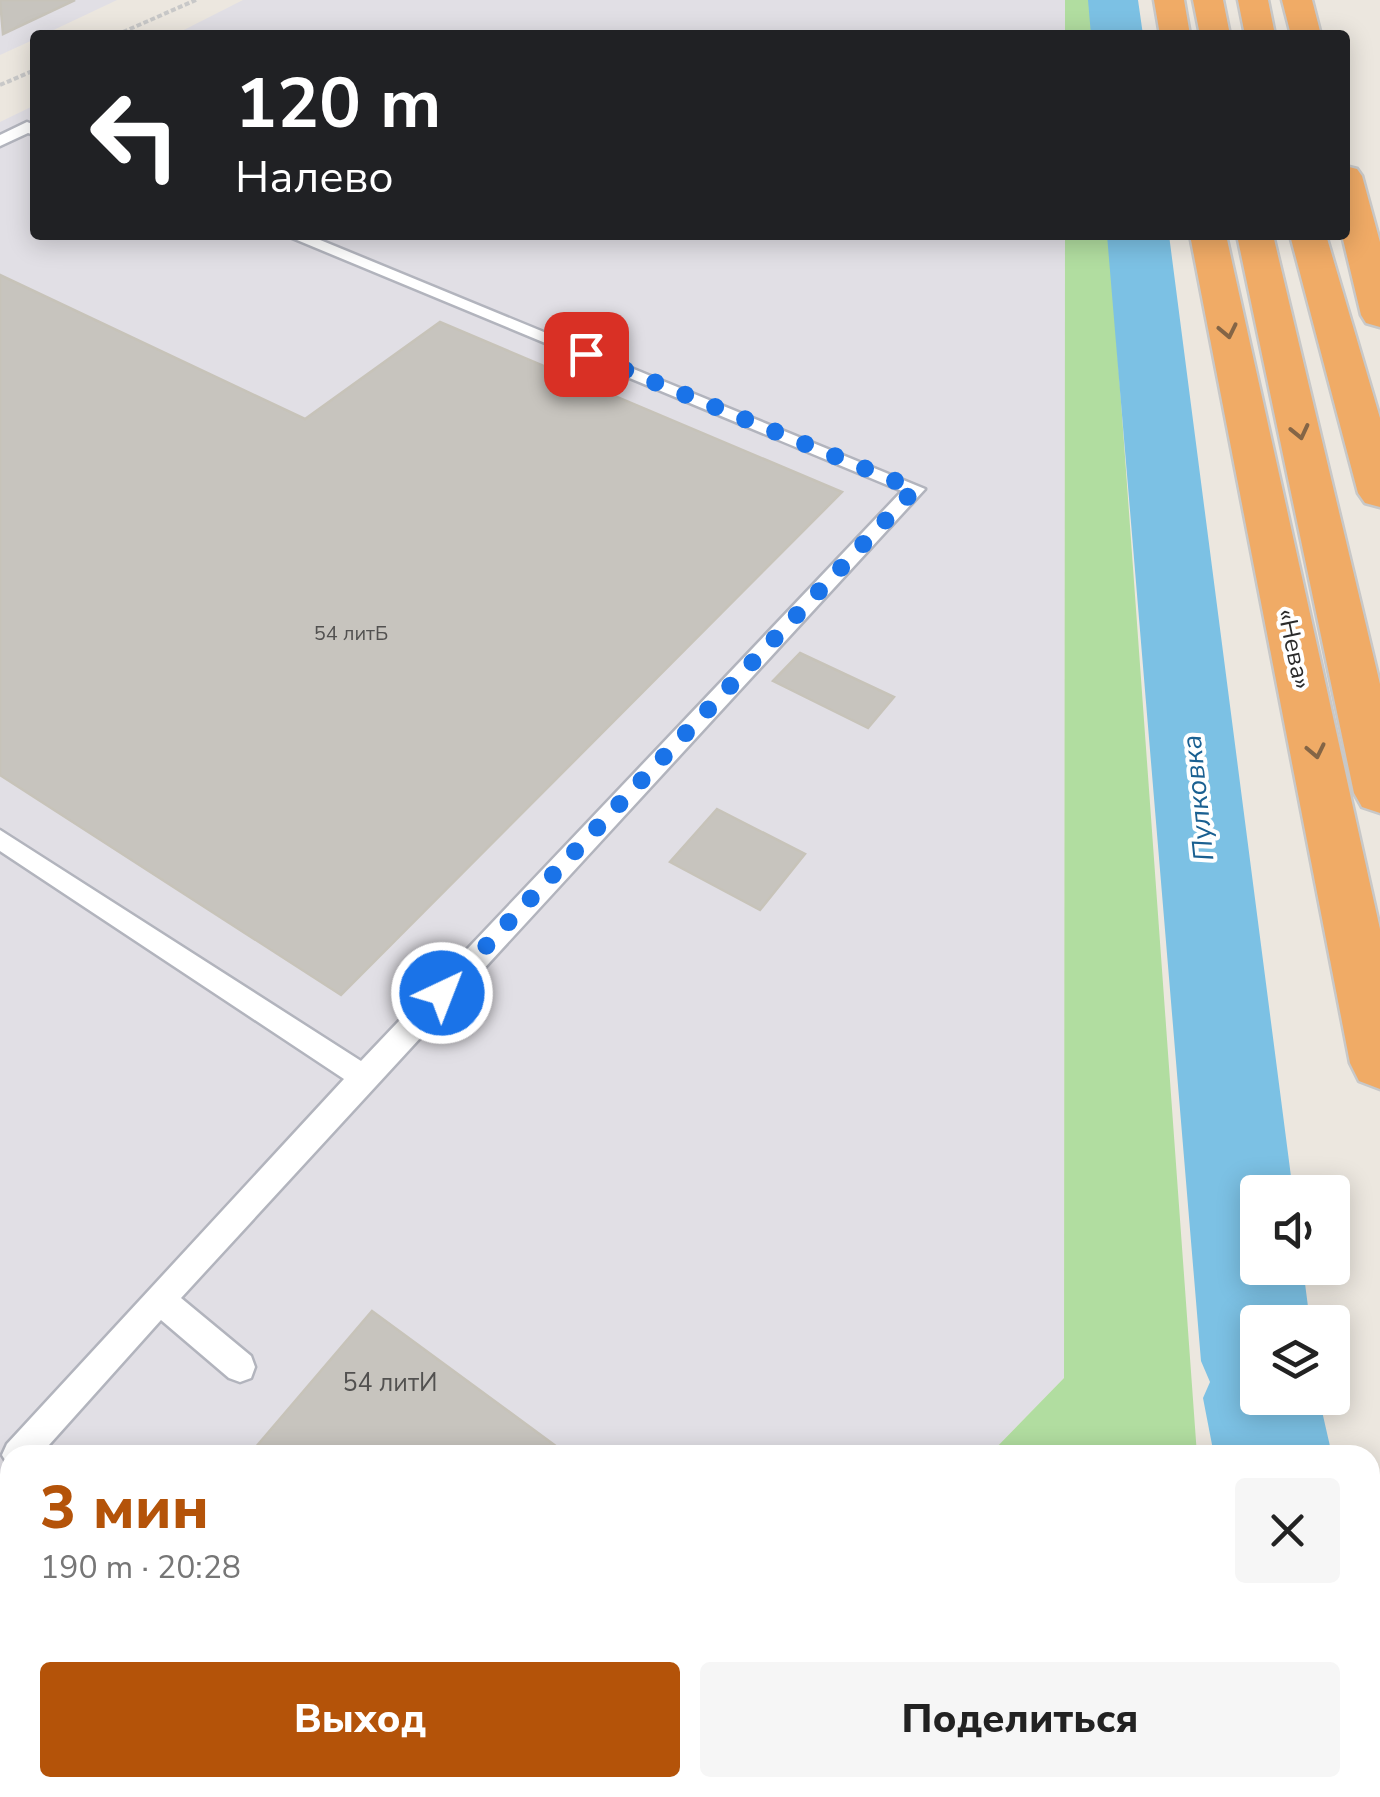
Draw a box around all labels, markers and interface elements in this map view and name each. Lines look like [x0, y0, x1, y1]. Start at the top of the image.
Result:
text: 120 m [235, 56, 441, 152]
icon: left [70, 70, 200, 200]
text: Налево [235, 147, 394, 208]
pin [544, 312, 629, 397]
one-way arrow [1216, 322, 1237, 339]
icon: arrive [559, 327, 614, 382]
one-way arrow [1288, 423, 1309, 440]
street label: «Нева» [1269, 605, 1319, 693]
house number: 54 литБ [314, 620, 388, 647]
water label: Пулковка [1172, 733, 1224, 863]
one-way arrow [1304, 743, 1325, 760]
position arrow [390, 941, 494, 1045]
map controls [1240, 1175, 1350, 1415]
button: sound [1240, 1175, 1350, 1285]
button: layers [1240, 1305, 1350, 1415]
house number: 54 литИ [343, 1366, 437, 1400]
text: 3 мин [40, 1467, 209, 1549]
button: close [1235, 1478, 1340, 1583]
text: 190 m · 20:28 [40, 1546, 241, 1589]
button: Выход [40, 1662, 680, 1777]
button: Поделиться [700, 1662, 1340, 1777]

